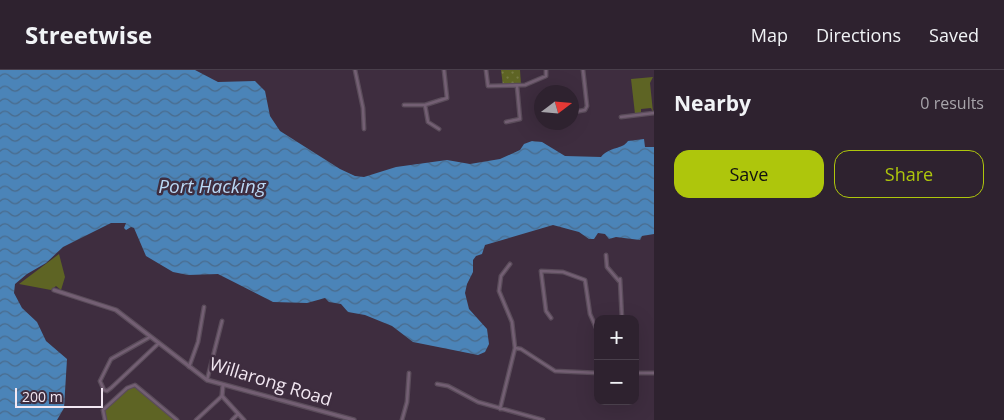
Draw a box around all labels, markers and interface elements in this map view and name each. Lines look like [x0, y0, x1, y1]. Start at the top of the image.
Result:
text: Streetwise [25, 18, 152, 51]
text: Map [751, 23, 788, 47]
text: Directions [816, 23, 901, 47]
text: Saved [929, 23, 979, 47]
north arrow [534, 85, 579, 130]
text: Nearby [674, 89, 751, 117]
text: 0 results [920, 92, 984, 114]
button: Save [674, 150, 824, 198]
button: Share [834, 150, 984, 198]
water label: Port Hacking [158, 173, 267, 199]
map controls [594, 315, 639, 405]
button: + [594, 315, 639, 360]
street label: Willarong Road [207, 351, 335, 411]
button: − [594, 360, 639, 405]
scale bar [15, 385, 102, 408]
text: 200 m [22, 387, 63, 406]

